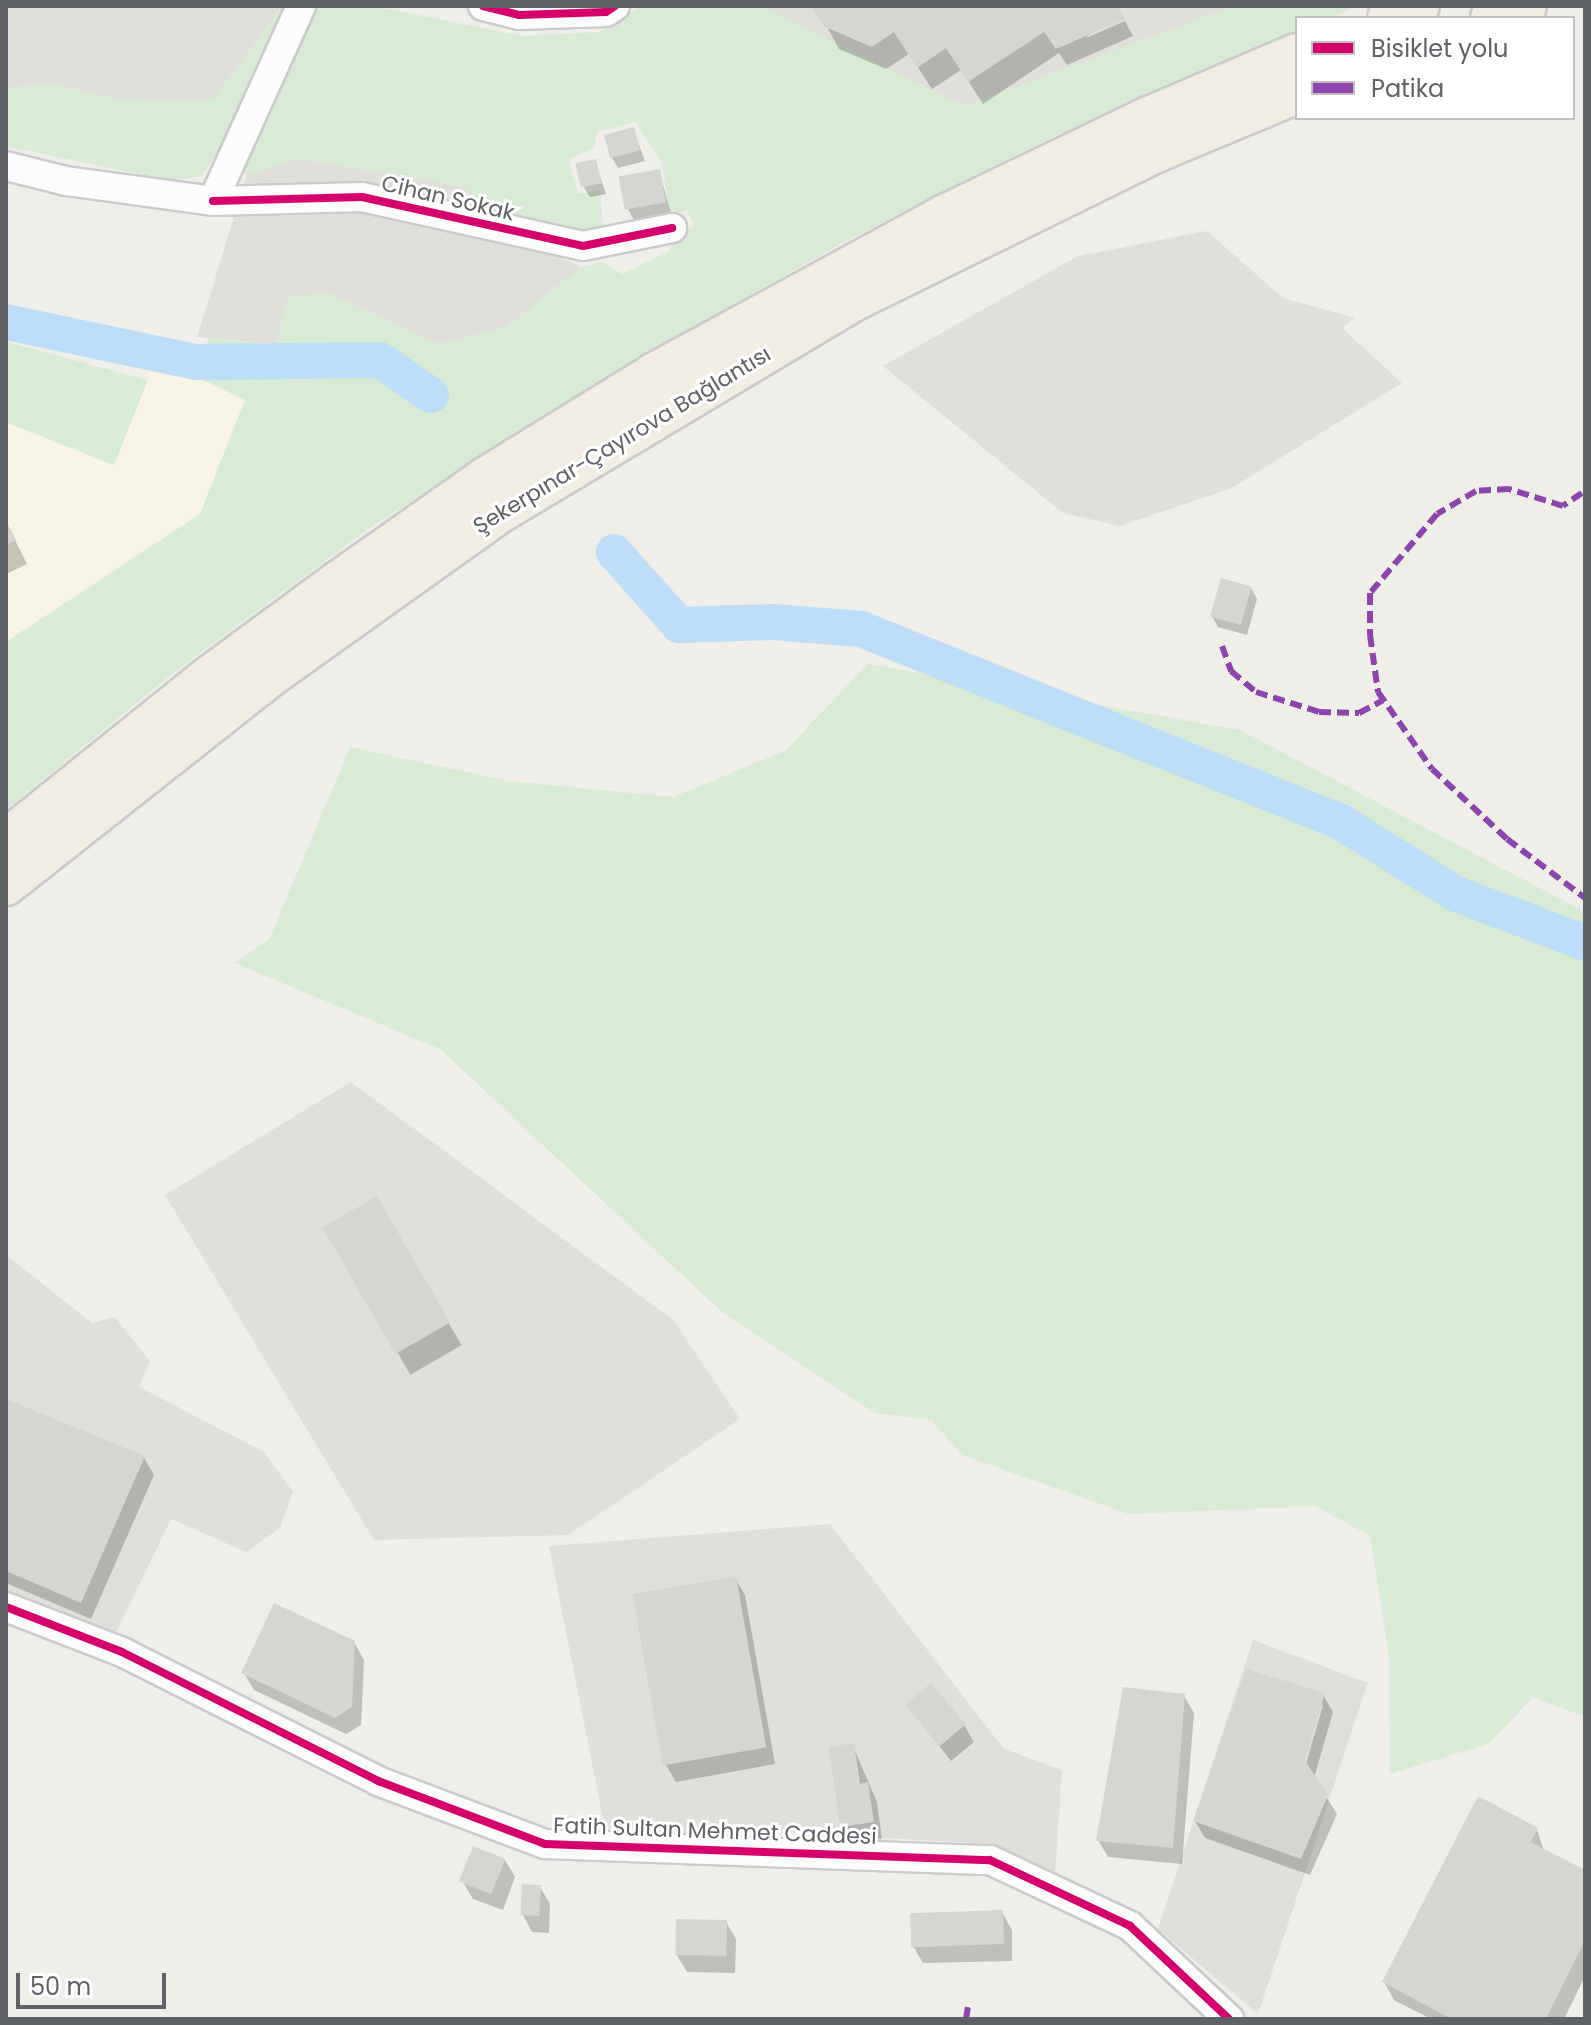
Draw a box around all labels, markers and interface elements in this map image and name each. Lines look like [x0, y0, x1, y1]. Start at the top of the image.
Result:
legend [1295, 16, 1575, 120]
text: Bisiklet yolu [1371, 32, 1508, 65]
text: Patika [1371, 72, 1444, 105]
street label: Cihan Sokak [379, 170, 517, 226]
street label: Şekerpınar-Çayırova Bağlantısı [469, 341, 775, 539]
street label: Fatih Sultan Mehmet Caddesi [553, 1812, 877, 1850]
scale bar [20, 1957, 170, 2007]
text: 50 m [30, 1970, 91, 2003]

